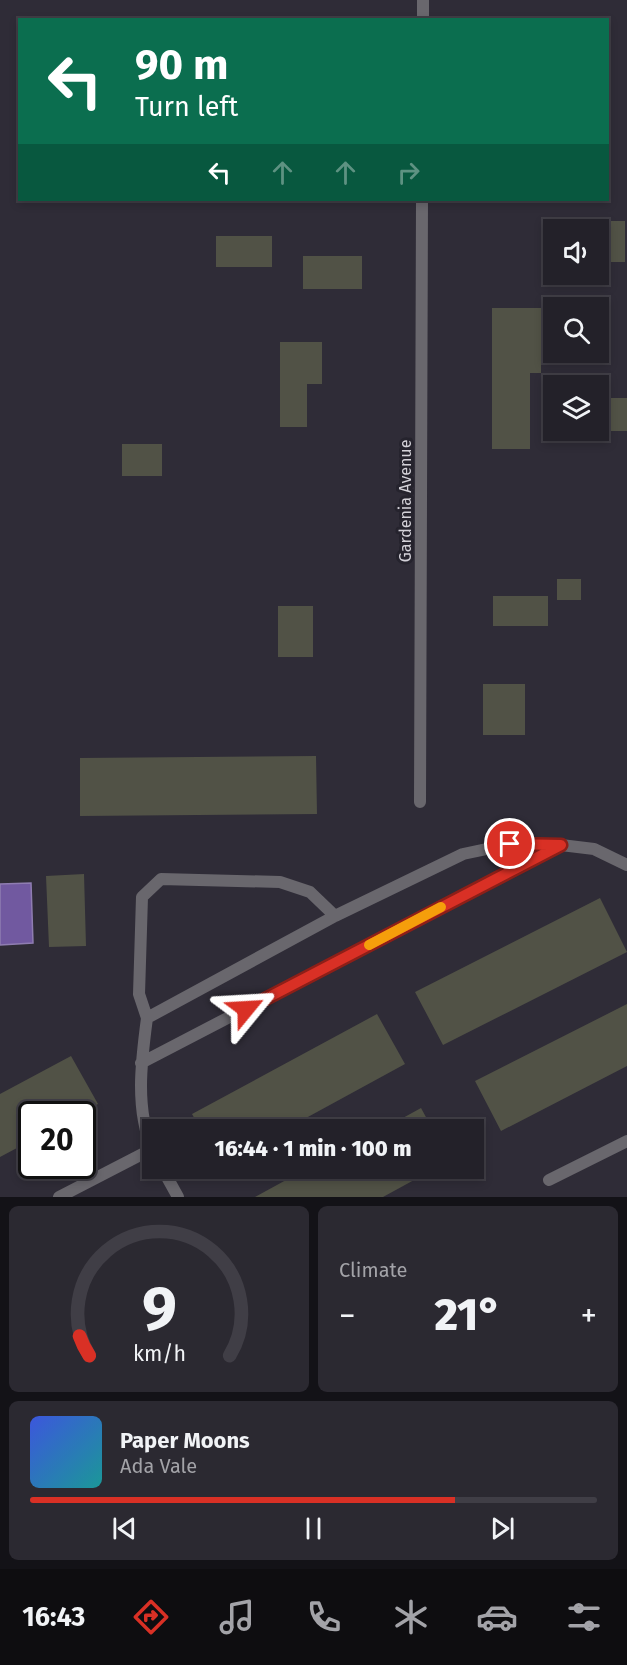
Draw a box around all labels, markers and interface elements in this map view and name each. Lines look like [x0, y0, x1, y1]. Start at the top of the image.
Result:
text: 90 m [135, 40, 229, 90]
icon: left [36, 42, 114, 120]
text: Turn left [135, 91, 238, 123]
icon: left [203, 156, 236, 189]
icon: ahead [266, 156, 299, 189]
icon: ahead [329, 156, 362, 189]
icon: right [392, 156, 425, 189]
map controls [543, 219, 609, 441]
button: sound [543, 219, 609, 285]
button: search [543, 297, 609, 363]
button: layers [543, 375, 609, 441]
street label: Gardenia Avenue [396, 440, 415, 562]
pin [484, 818, 535, 869]
icon: arrive [493, 827, 526, 860]
position arrow [214, 977, 278, 1041]
speed limit sign: 20 [18, 1101, 96, 1179]
text: 16:44 · 1 min · 100 m [215, 1135, 411, 1162]
text: Climate [339, 1258, 407, 1282]
text: 9 [142, 1272, 176, 1347]
text: 21° [434, 1288, 502, 1342]
text: − [339, 1296, 356, 1336]
text: + [581, 1296, 597, 1336]
text: km/h [132, 1341, 186, 1367]
text: Paper Moons [120, 1427, 250, 1454]
text: Ada Vale [120, 1454, 197, 1478]
icon: previous [108, 1512, 141, 1545]
icon: pause [297, 1512, 330, 1545]
icon: next [486, 1512, 519, 1545]
icon: directions [130, 1596, 172, 1638]
icon: music [216, 1596, 258, 1638]
icon: phone [303, 1596, 345, 1638]
icon: climate [390, 1596, 432, 1638]
icon: car [476, 1596, 518, 1638]
icon: filters [563, 1596, 605, 1638]
text: 16:43 [22, 1601, 85, 1633]

